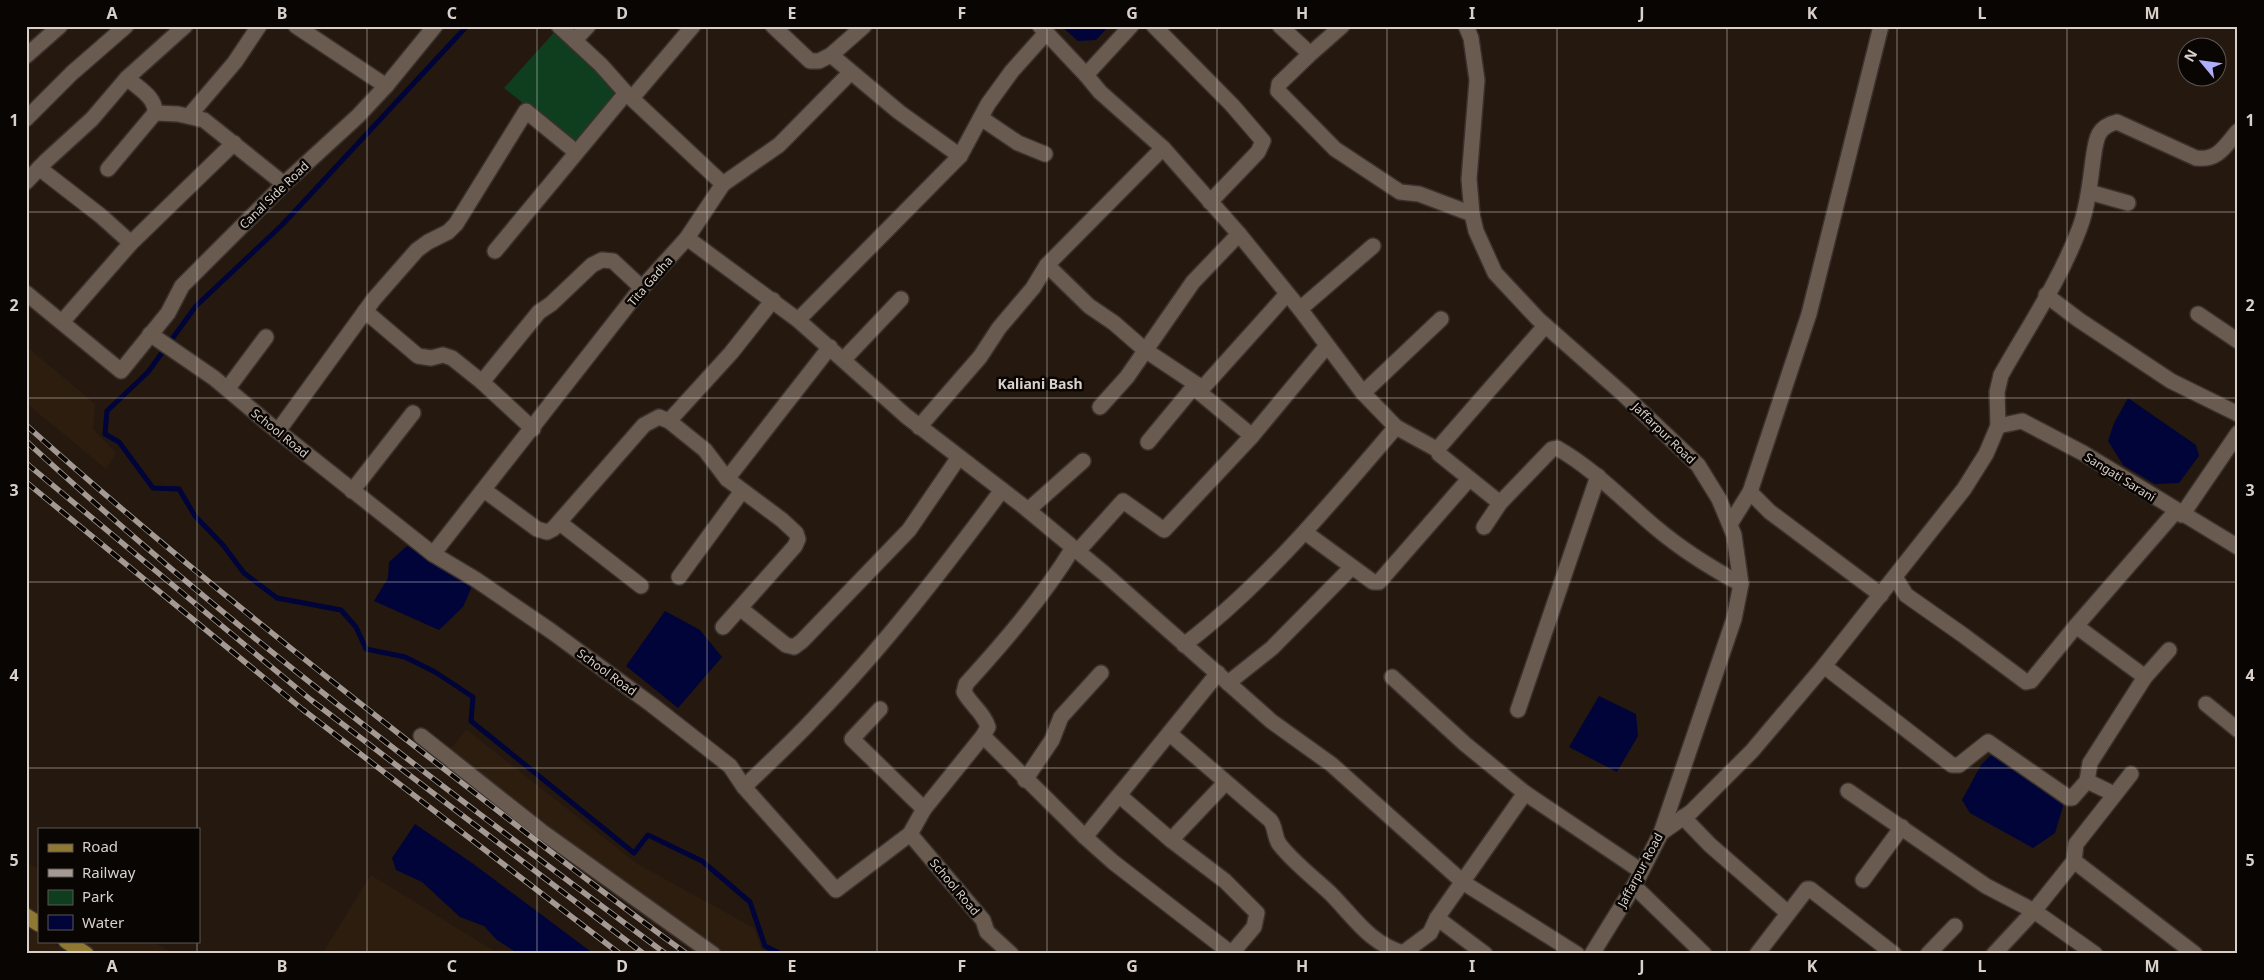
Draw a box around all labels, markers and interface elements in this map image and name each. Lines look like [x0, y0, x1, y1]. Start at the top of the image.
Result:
text: A [106, 2, 118, 24]
text: B [277, 2, 287, 24]
text: C [447, 2, 457, 24]
text: D [616, 2, 628, 24]
text: E [788, 2, 797, 24]
text: F [958, 2, 966, 24]
text: G [1126, 2, 1138, 24]
text: H [1296, 2, 1308, 24]
text: I [1469, 2, 1475, 24]
text: J [1637, 2, 1645, 24]
text: K [1807, 2, 1818, 24]
text: L [1978, 2, 1987, 24]
text: M [2144, 2, 2160, 24]
north arrow [2176, 38, 2226, 88]
text: N [2179, 46, 2201, 65]
text: 1 [9, 109, 19, 131]
text: 1 [2245, 109, 2255, 131]
street label: Canal Side Road [236, 157, 312, 233]
street label: Tita Gadha [624, 252, 676, 310]
text: 2 [9, 294, 19, 316]
text: 2 [2245, 294, 2255, 316]
district label: Kaliani Bash [997, 374, 1083, 393]
street label: Jaffarpur Road [1628, 398, 1699, 467]
street label: School Road [248, 405, 312, 461]
street label: Sangati Sarani [2081, 448, 2159, 506]
text: 3 [9, 479, 19, 501]
text: 3 [2245, 479, 2255, 501]
street label: School Road [574, 645, 640, 699]
text: 4 [9, 664, 19, 686]
text: 4 [2245, 664, 2255, 686]
legend [38, 828, 200, 942]
street label: Jaffarpur Road [1613, 830, 1667, 911]
text: Road [82, 836, 118, 856]
text: 5 [9, 849, 19, 871]
text: 5 [2245, 849, 2255, 871]
street label: School Road [926, 855, 984, 919]
text: Railway [82, 862, 136, 882]
text: Park [82, 886, 114, 906]
text: Water [82, 912, 124, 932]
text: A [106, 955, 118, 977]
text: B [277, 955, 287, 977]
text: C [447, 955, 457, 977]
text: D [616, 955, 628, 977]
text: E [788, 955, 797, 977]
text: F [958, 955, 966, 977]
text: G [1126, 955, 1138, 977]
text: H [1296, 955, 1308, 977]
text: I [1469, 955, 1475, 977]
text: J [1637, 955, 1645, 977]
text: K [1807, 955, 1818, 977]
text: L [1978, 955, 1987, 977]
text: M [2144, 955, 2160, 977]

